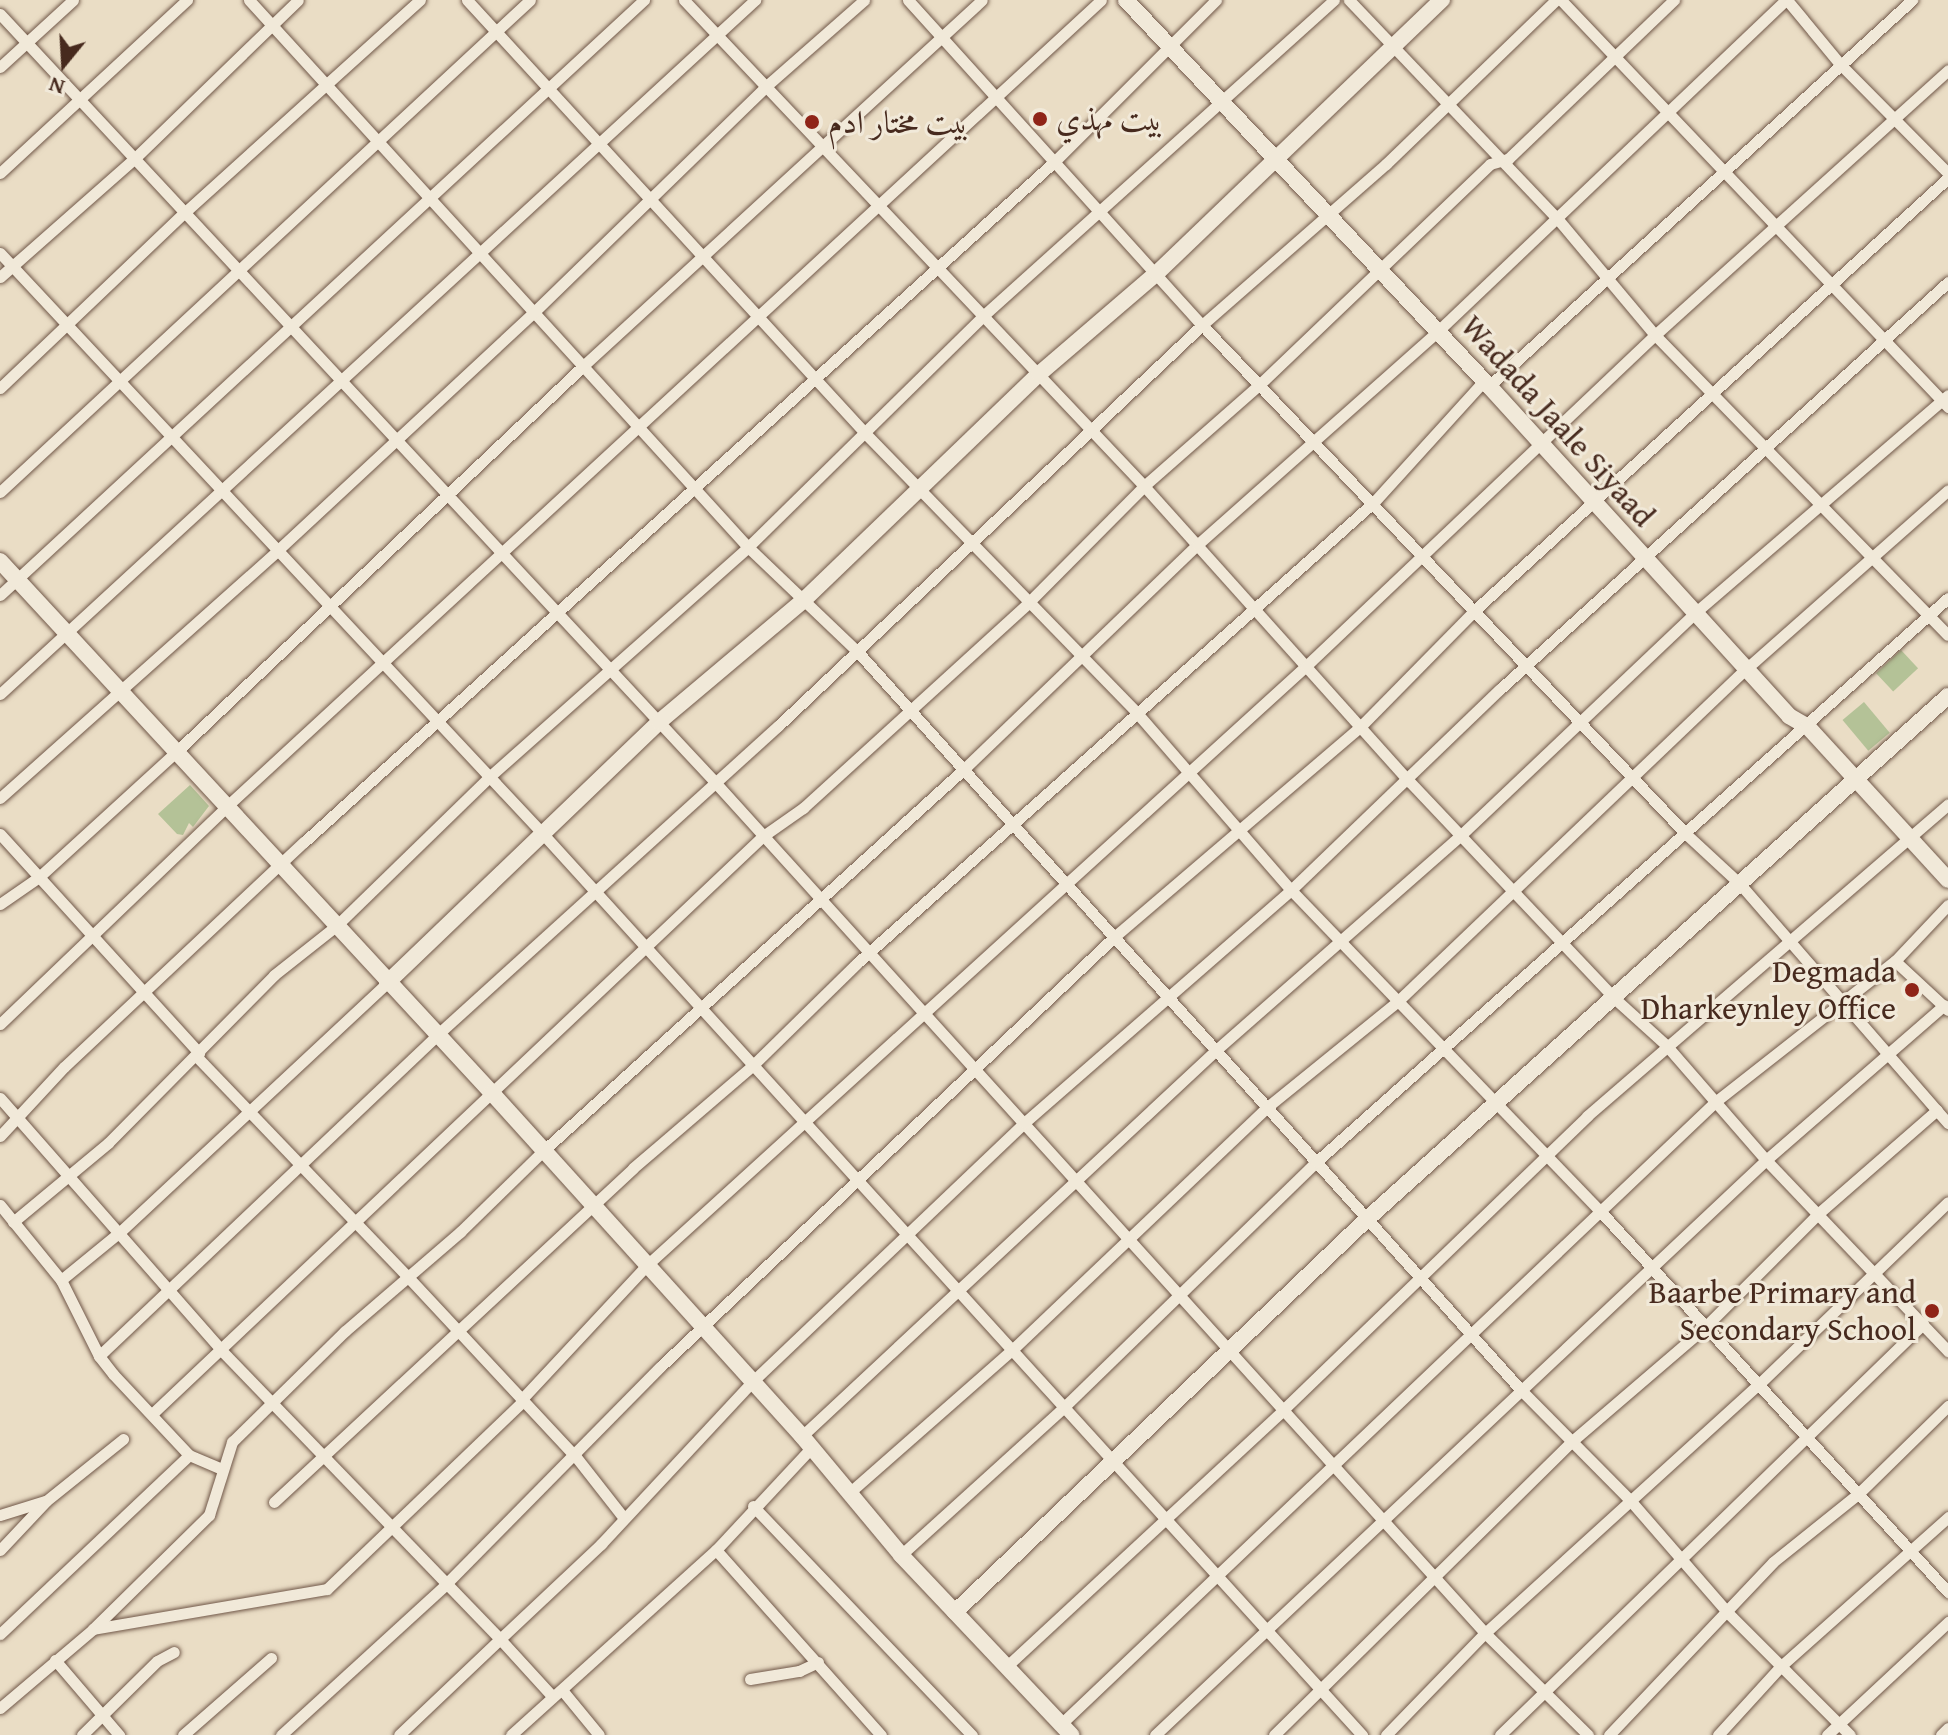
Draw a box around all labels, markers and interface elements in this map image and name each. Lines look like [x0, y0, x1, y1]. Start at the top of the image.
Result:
north arrow [24, 24, 104, 104]
text: N [45, 69, 69, 104]
place label: بيت مهذي [1056, 100, 1163, 138]
place label: بيت مختار ادم [828, 103, 969, 141]
marker: بيت مهذي [1031, 110, 1049, 128]
marker: بيت مختار ادم [803, 113, 821, 131]
street label: Wadada Jaale Siyaad [1453, 307, 1663, 535]
place label: Degmada Dharkeynley Office [1641, 953, 1896, 1028]
marker: Degmada Dharkeynley Office [1903, 981, 1921, 999]
place label: Baarbe Primary and Secondary School [1649, 1274, 1916, 1349]
marker: Baarbe Primary and Secondary School [1923, 1302, 1941, 1320]

